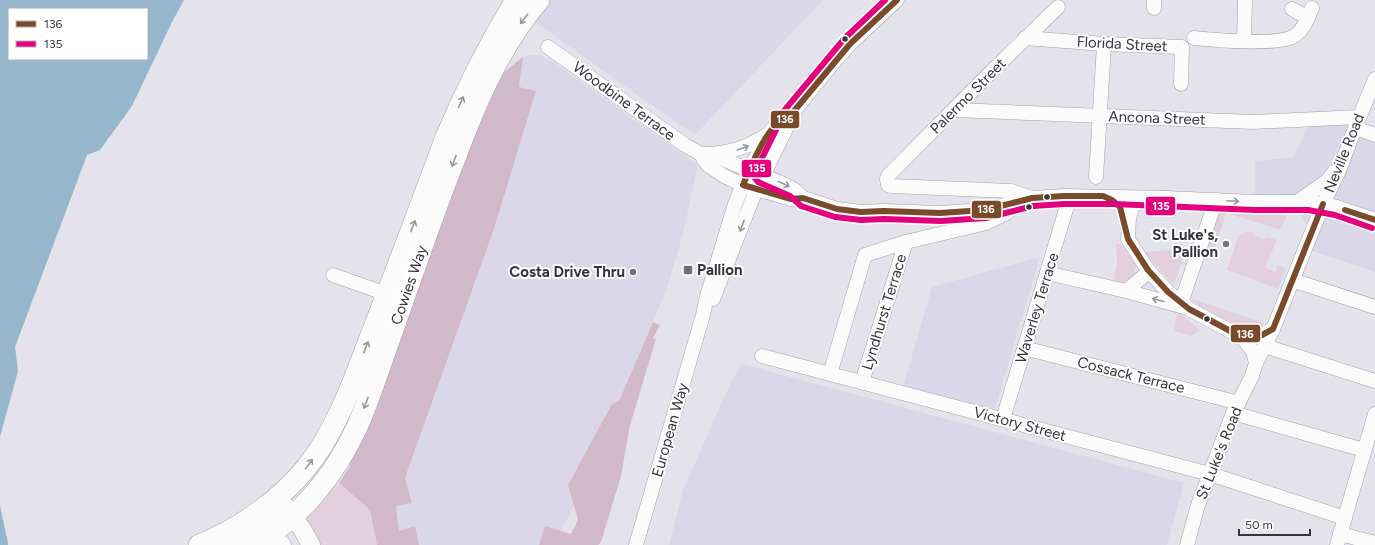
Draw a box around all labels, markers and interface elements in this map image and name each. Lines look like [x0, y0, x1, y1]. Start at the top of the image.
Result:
legend [8, 8, 148, 60]
one-way arrow [520, 14, 528, 25]
text: 136 [44, 17, 62, 31]
street label: Florida Street [1076, 33, 1168, 55]
unlabelled marker [840, 34, 850, 44]
text: 135 [44, 37, 62, 51]
street label: Palermo Street [926, 54, 1010, 138]
street label: Woodbine Terrace [569, 58, 679, 144]
one-way arrow [458, 96, 466, 108]
street label: Ancona Street [1108, 107, 1206, 129]
line badge: 136 [770, 110, 800, 129]
street label: Neville Road [1320, 111, 1368, 195]
text: 136 [776, 113, 794, 126]
one-way arrow [736, 143, 748, 151]
one-way arrow [449, 154, 457, 166]
line badge: 135 [741, 159, 772, 178]
text: 135 [748, 162, 766, 175]
one-way arrow [778, 181, 790, 189]
unlabelled marker [1042, 192, 1052, 202]
line badge: 135 [1145, 196, 1176, 216]
one-way arrow [1226, 197, 1239, 205]
line badge: 136 [971, 200, 1002, 219]
text: 135 [1152, 200, 1170, 213]
unlabelled marker [1024, 202, 1034, 212]
text: 136 [977, 203, 995, 216]
one-way arrow [737, 219, 745, 231]
one-way arrow [409, 220, 417, 232]
place label: St Luke's, Pallion [1152, 226, 1218, 261]
marker: St Luke's, Pallion [1221, 239, 1231, 249]
street label: Cowies Way [387, 243, 431, 327]
street label: Waverley Terrace [1012, 251, 1062, 365]
street label: Lyndhurst Terrace [858, 252, 910, 372]
place label: Pallion [697, 261, 742, 279]
place label: Costa Drive Thru [509, 263, 625, 281]
marker: Pallion [682, 264, 694, 276]
marker: Costa Drive Thru [628, 267, 638, 277]
one-way arrow [1151, 296, 1164, 303]
unlabelled marker [1202, 314, 1212, 324]
line badge: 136 [1230, 324, 1261, 343]
text: 136 [1236, 328, 1254, 341]
one-way arrow [363, 342, 371, 354]
street label: Cossack Terrace [1076, 353, 1186, 397]
street label: European Way [648, 381, 692, 479]
one-way arrow [362, 396, 369, 409]
street label: Victory Street [972, 403, 1069, 445]
street label: St Luke's Road [1192, 404, 1246, 502]
one-way arrow [305, 458, 313, 469]
scale bar [1239, 511, 1310, 537]
text: 50 m [1245, 518, 1273, 532]

